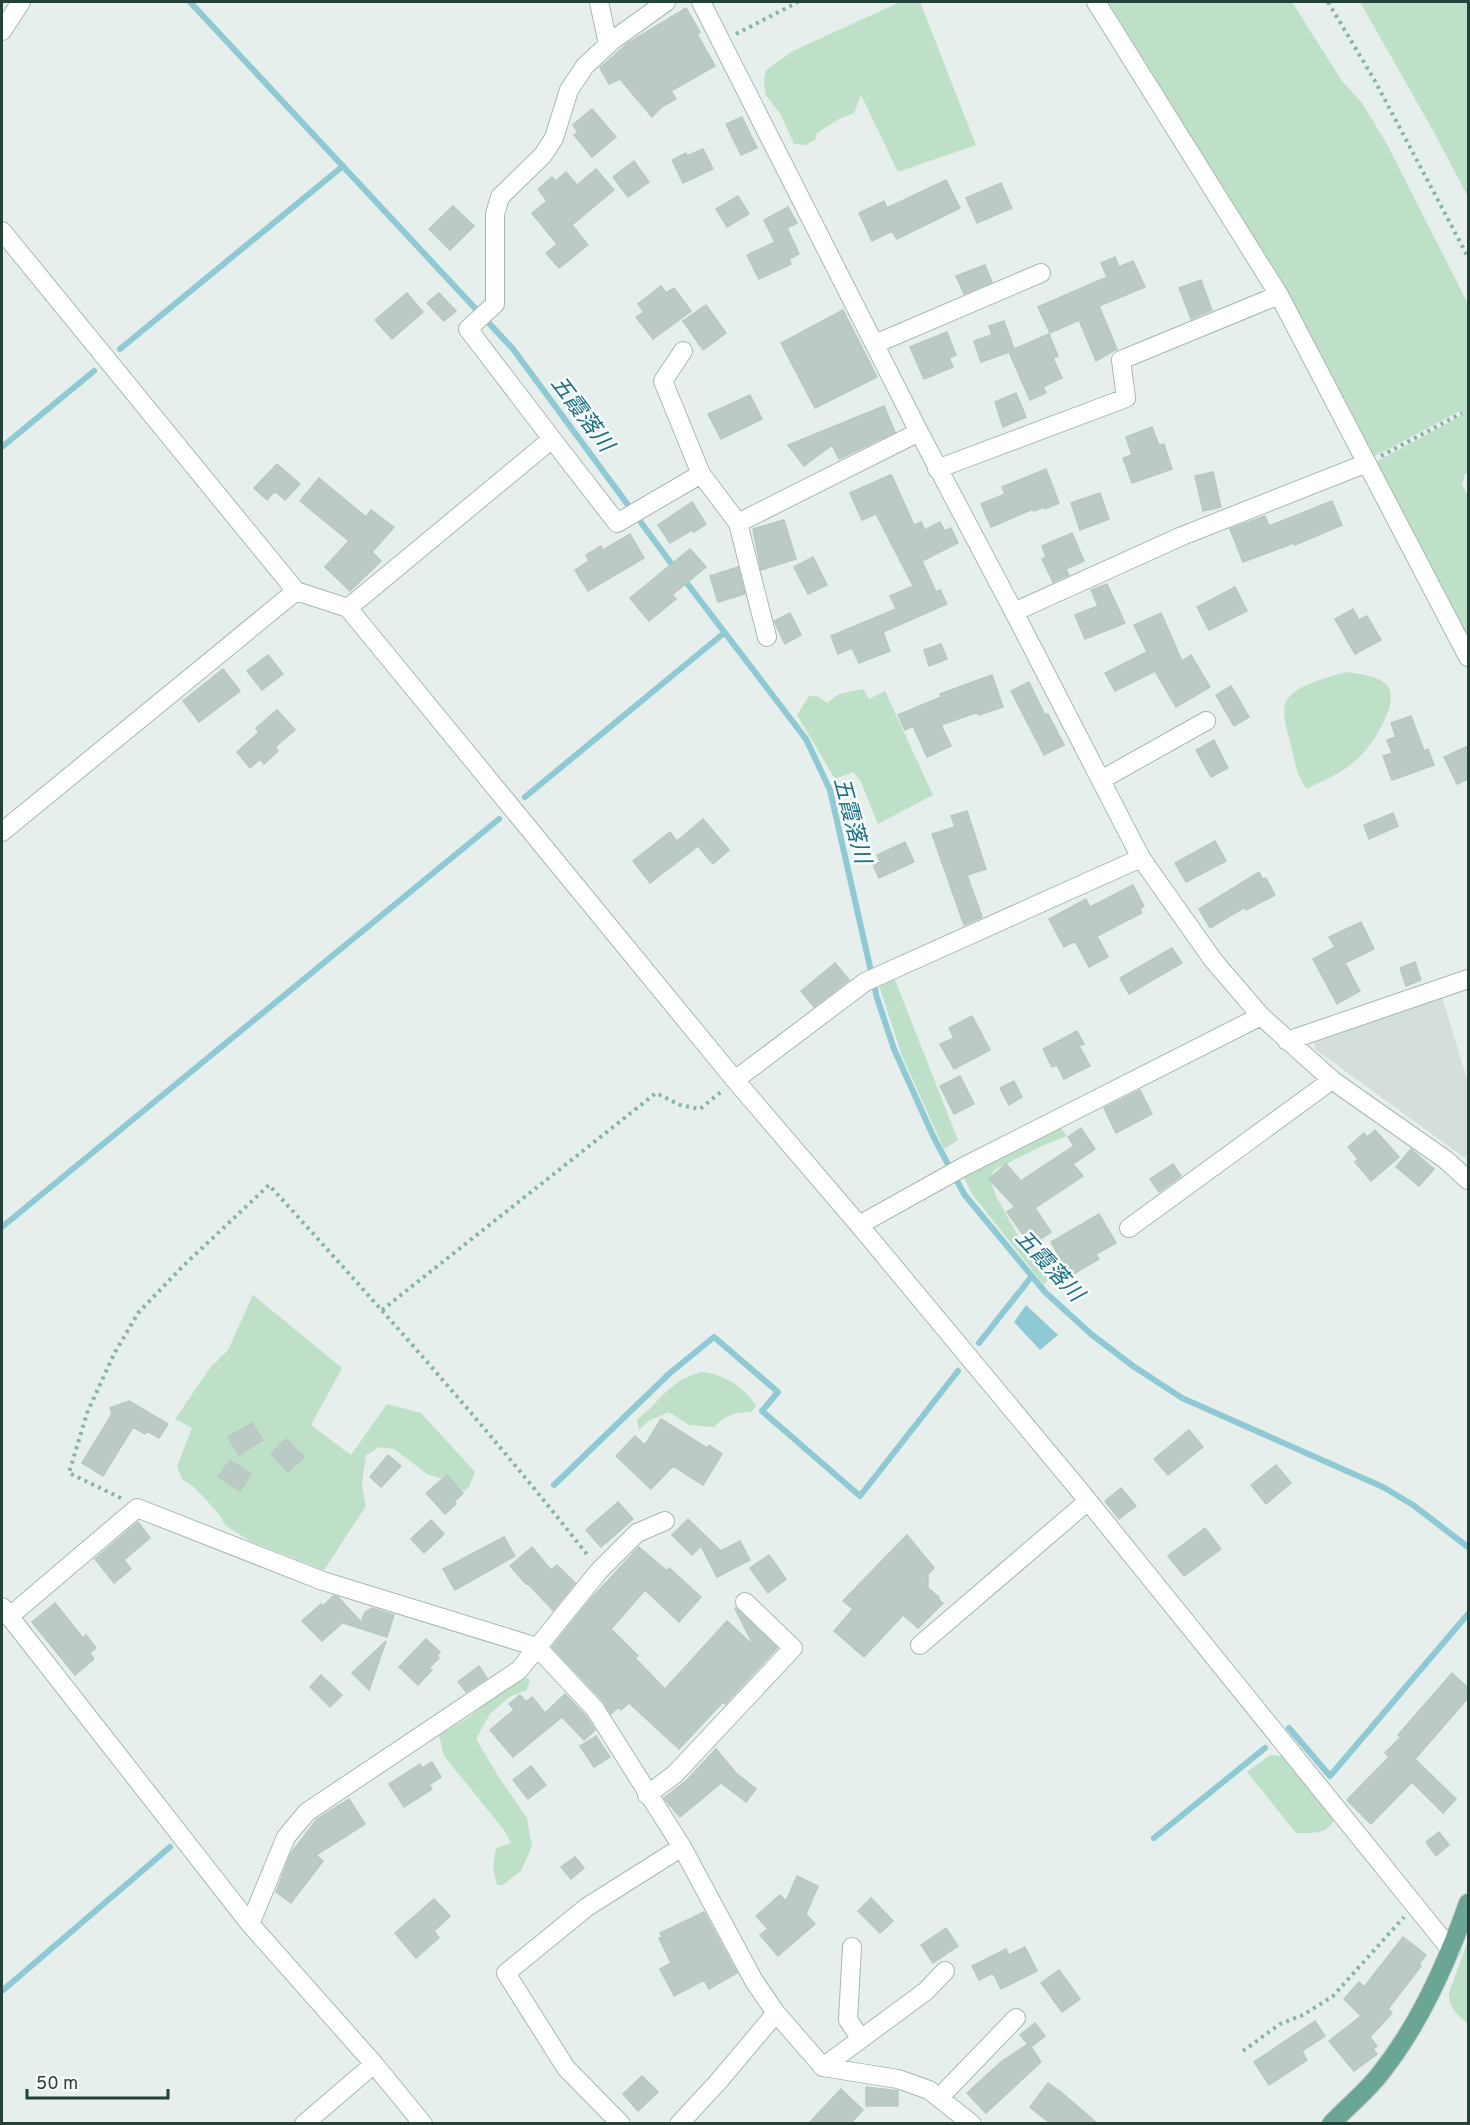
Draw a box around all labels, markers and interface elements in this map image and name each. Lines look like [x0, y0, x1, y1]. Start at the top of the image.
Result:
water label: 五霞落川 [544, 371, 619, 459]
water label: 五霞落川 [826, 775, 876, 869]
water label: 五霞落川 [1008, 1225, 1089, 1310]
scale bar [27, 2062, 168, 2100]
text: 50 m [36, 2073, 78, 2096]

